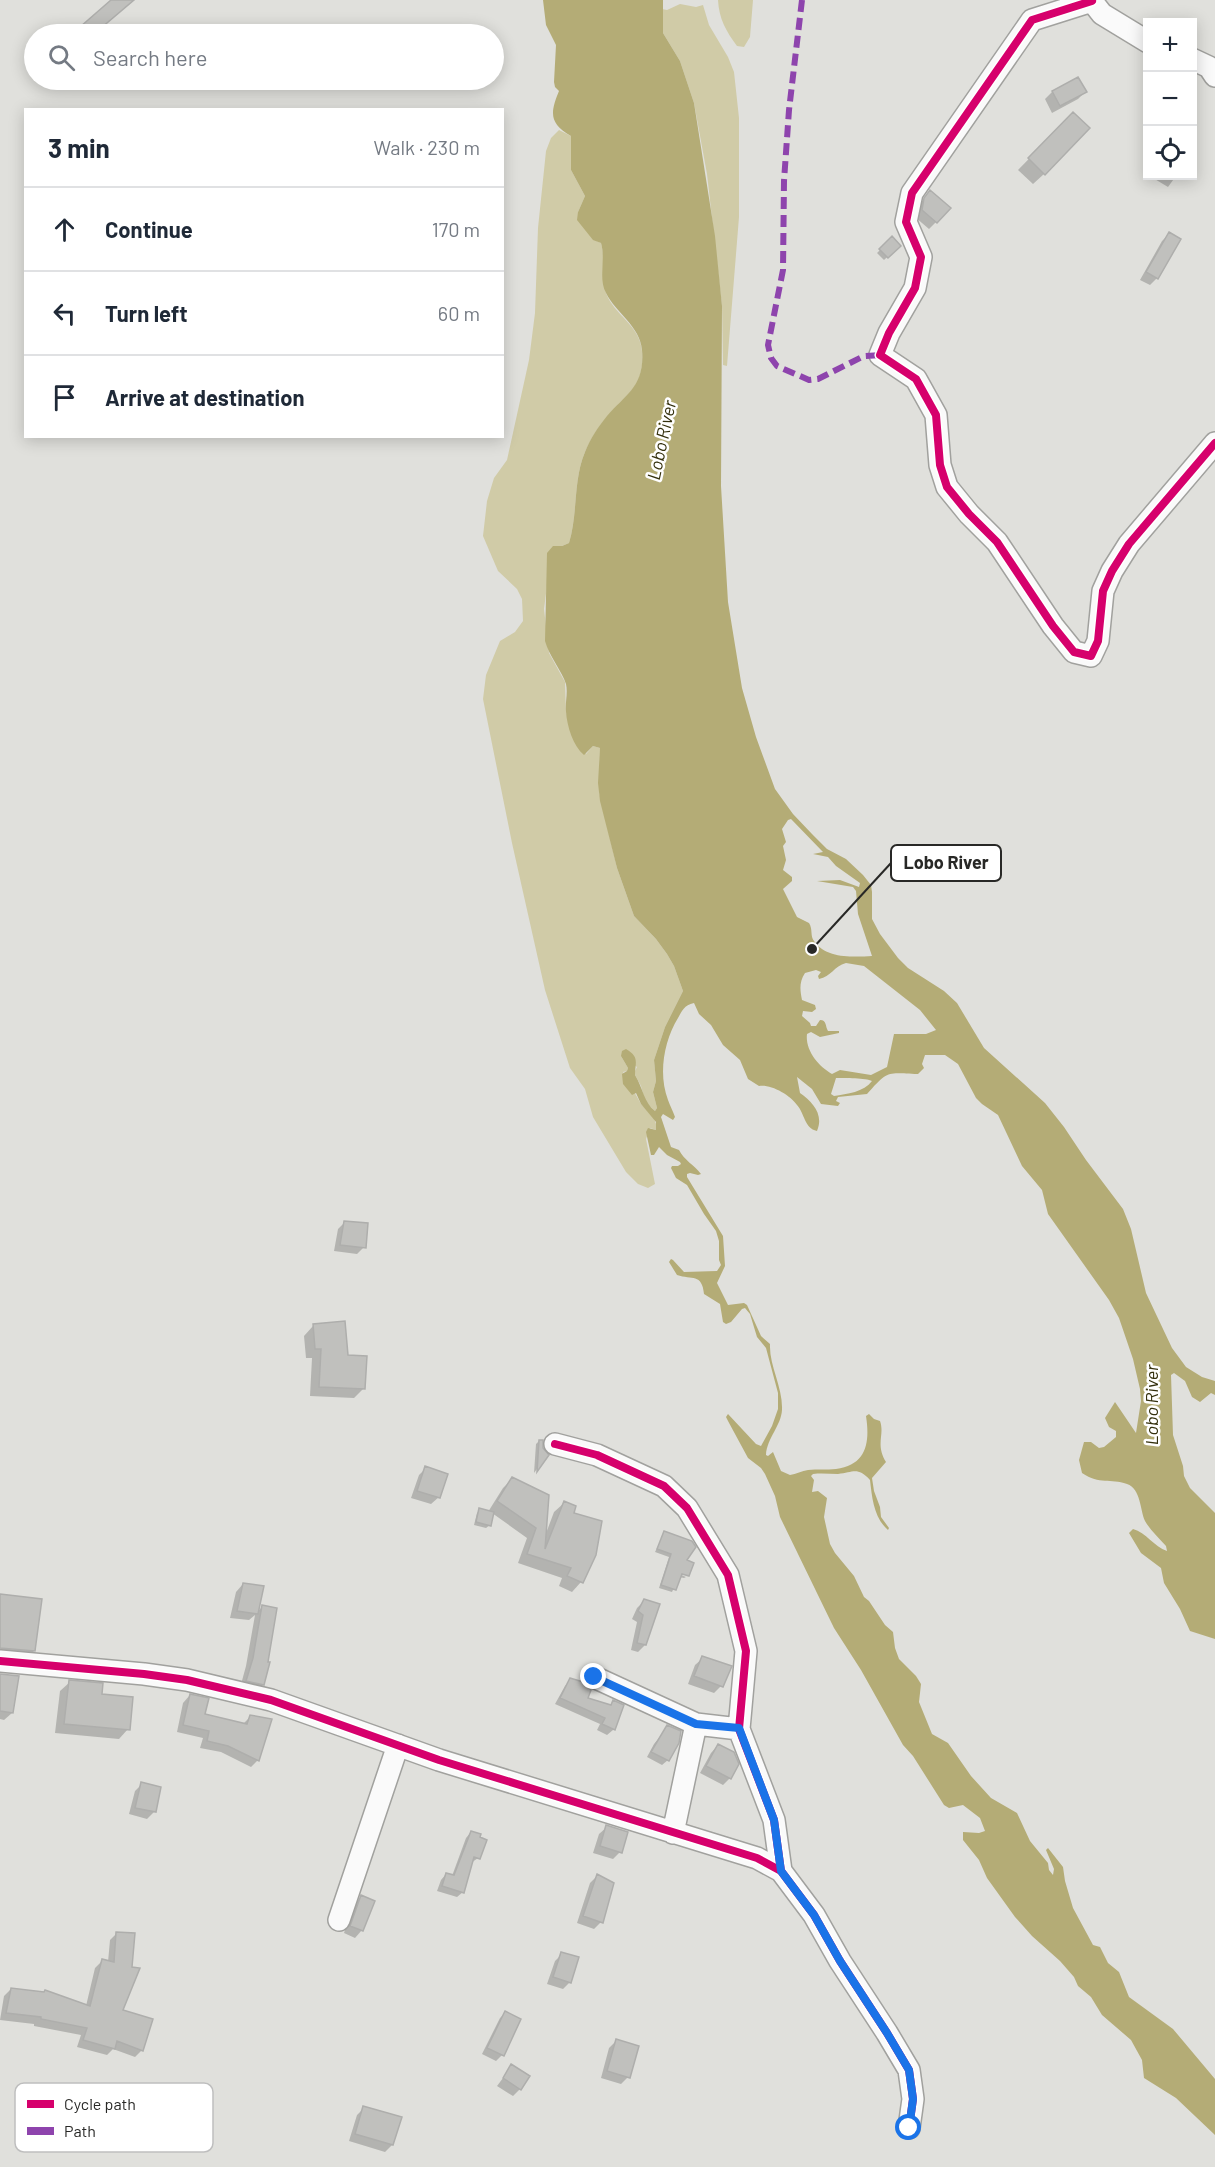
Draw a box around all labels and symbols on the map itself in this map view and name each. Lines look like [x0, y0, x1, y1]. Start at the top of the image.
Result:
water label: Lobo River [642, 398, 680, 482]
callout: Lobo River [891, 845, 1001, 881]
text: Lobo River [903, 851, 989, 873]
water label: Lobo River [1140, 1364, 1162, 1445]
route end [580, 1663, 606, 1689]
legend [15, 2083, 213, 2152]
text: Cycle path [64, 2094, 136, 2113]
route start [895, 2114, 921, 2140]
text: Path [64, 2121, 96, 2140]

